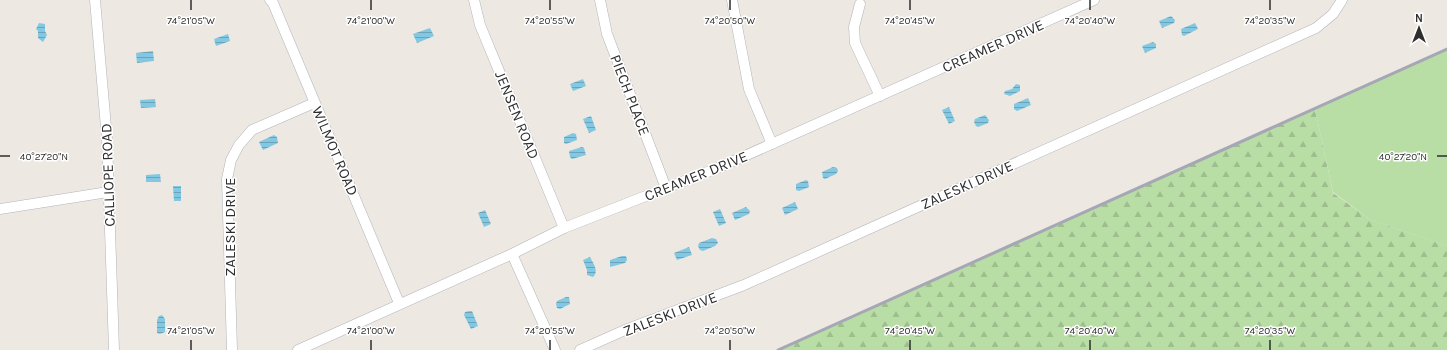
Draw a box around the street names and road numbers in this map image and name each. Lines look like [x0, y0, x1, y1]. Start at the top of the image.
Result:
street label: CREAMER DRIVE [939, 16, 1047, 76]
street label: PIECH PLACE [606, 52, 654, 138]
street label: JENSEN ROAD [491, 68, 543, 162]
street label: WILMOT ROAD [308, 104, 362, 198]
street label: CALLIOPE ROAD [97, 123, 119, 227]
street label: CREAMER DRIVE [642, 147, 750, 205]
street label: ZALESKI DRIVE [918, 157, 1016, 213]
street label: ZALESKI DRIVE [221, 177, 239, 277]
street label: ZALESKI DRIVE [621, 288, 719, 340]

